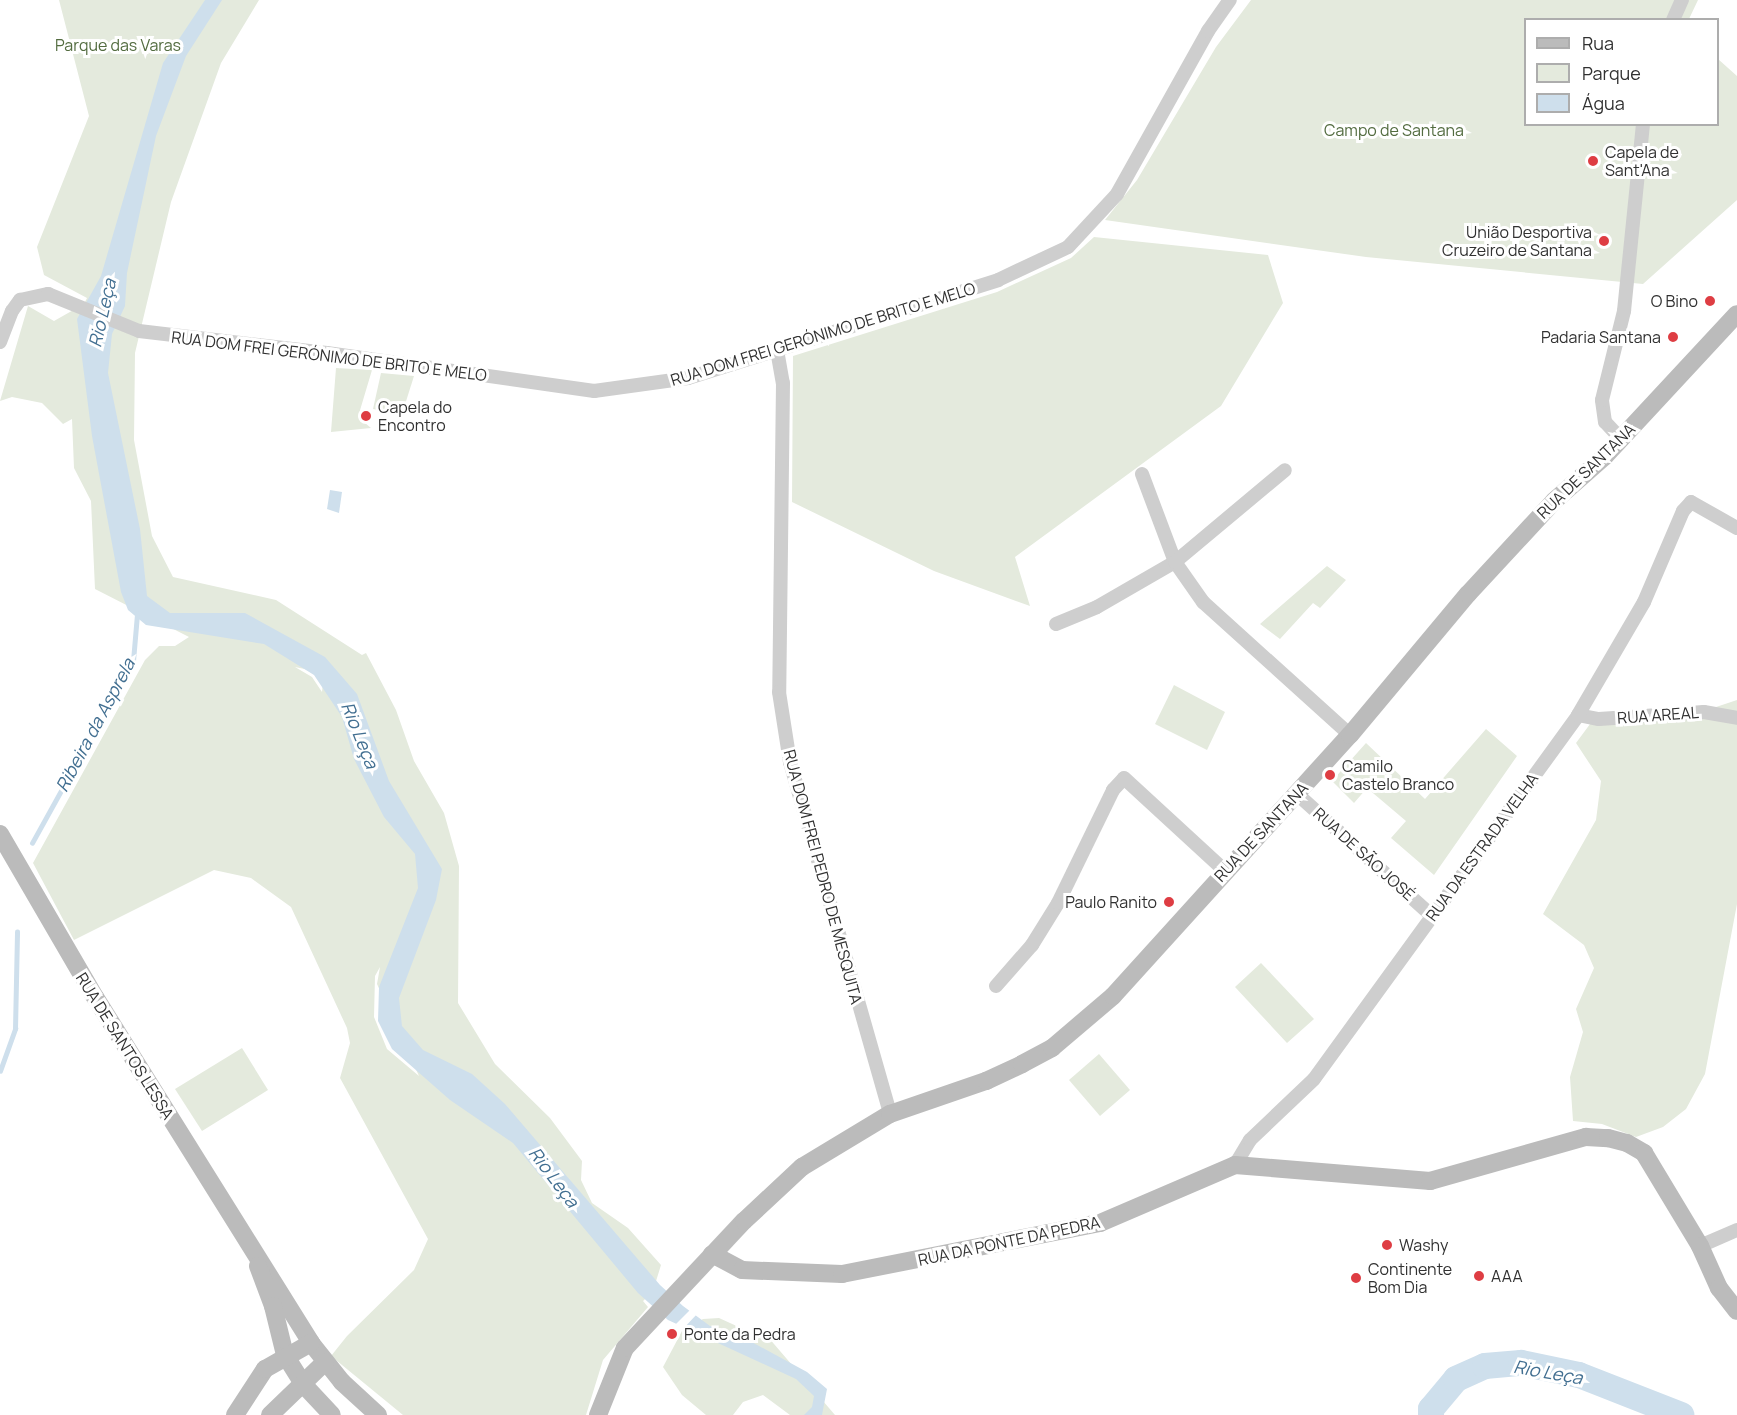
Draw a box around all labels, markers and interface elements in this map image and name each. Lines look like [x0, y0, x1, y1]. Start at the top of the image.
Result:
legend [1524, 18, 1719, 126]
text: Rua [1582, 31, 1614, 55]
park label: Parque das Varas [55, 35, 181, 55]
text: Parque [1582, 61, 1641, 85]
text: Água [1582, 91, 1625, 115]
park label: Campo de Santana [1324, 120, 1464, 140]
place label: Capela de Sant'Ana [1605, 142, 1679, 180]
marker: Capela de Sant'Ana [1586, 154, 1600, 168]
place label: União Desportiva Cruzeiro de Santana [1442, 222, 1592, 260]
marker: União Desportiva Cruzeiro de Santana [1597, 234, 1611, 248]
water label: Rio Leça [84, 277, 120, 349]
street label: RUA DOM FREI GERÓNIMO DE BRITO E MELO [668, 278, 978, 390]
place label: O Bino [1651, 291, 1698, 311]
marker: O Bino [1703, 294, 1717, 308]
street label: RUA DOM FREI GERÓNIMO DE BRITO E MELO [170, 327, 488, 385]
place label: Padaria Santana [1541, 327, 1661, 347]
marker: Padaria Santana [1666, 330, 1680, 344]
place label: Capela do Encontro [378, 397, 452, 435]
marker: Capela do Encontro [359, 409, 373, 423]
street label: RUA DE SANTANA [1533, 419, 1639, 523]
water label: Ribeira da Asprela [51, 655, 139, 795]
water label: Rio Leça [337, 699, 383, 771]
street label: RUA AREAL [1617, 703, 1699, 727]
street label: RUA DOM FREI PEDRO DE MESQUITA [780, 748, 866, 1006]
place label: Camilo Castelo Branco [1342, 756, 1454, 794]
marker: Camilo Castelo Branco [1323, 768, 1337, 782]
street label: RUA DA ESTRADA VELHA [1422, 769, 1542, 925]
street label: RUA DE SANTANA [1210, 778, 1312, 886]
street label: RUA DE SÃO JOSÉ [1309, 803, 1419, 905]
place label: Paulo Ranito [1065, 892, 1157, 912]
marker: Paulo Ranito [1162, 895, 1176, 909]
street label: RUA DE SANTOS LESSA [72, 969, 178, 1123]
water label: Rio Leça [524, 1143, 584, 1211]
street label: RUA DA PONTE DA PEDRA [916, 1212, 1102, 1270]
place label: Washy [1399, 1235, 1448, 1255]
marker: Washy [1380, 1238, 1394, 1252]
place label: Continente Bom Dia [1368, 1259, 1452, 1297]
place label: AAA [1491, 1266, 1523, 1286]
marker: AAA [1472, 1269, 1486, 1283]
marker: Continente Bom Dia [1349, 1271, 1363, 1285]
place label: Ponte da Pedra [684, 1324, 796, 1344]
marker: Ponte da Pedra [665, 1327, 679, 1341]
water label: Rio Leça [1512, 1355, 1584, 1389]

